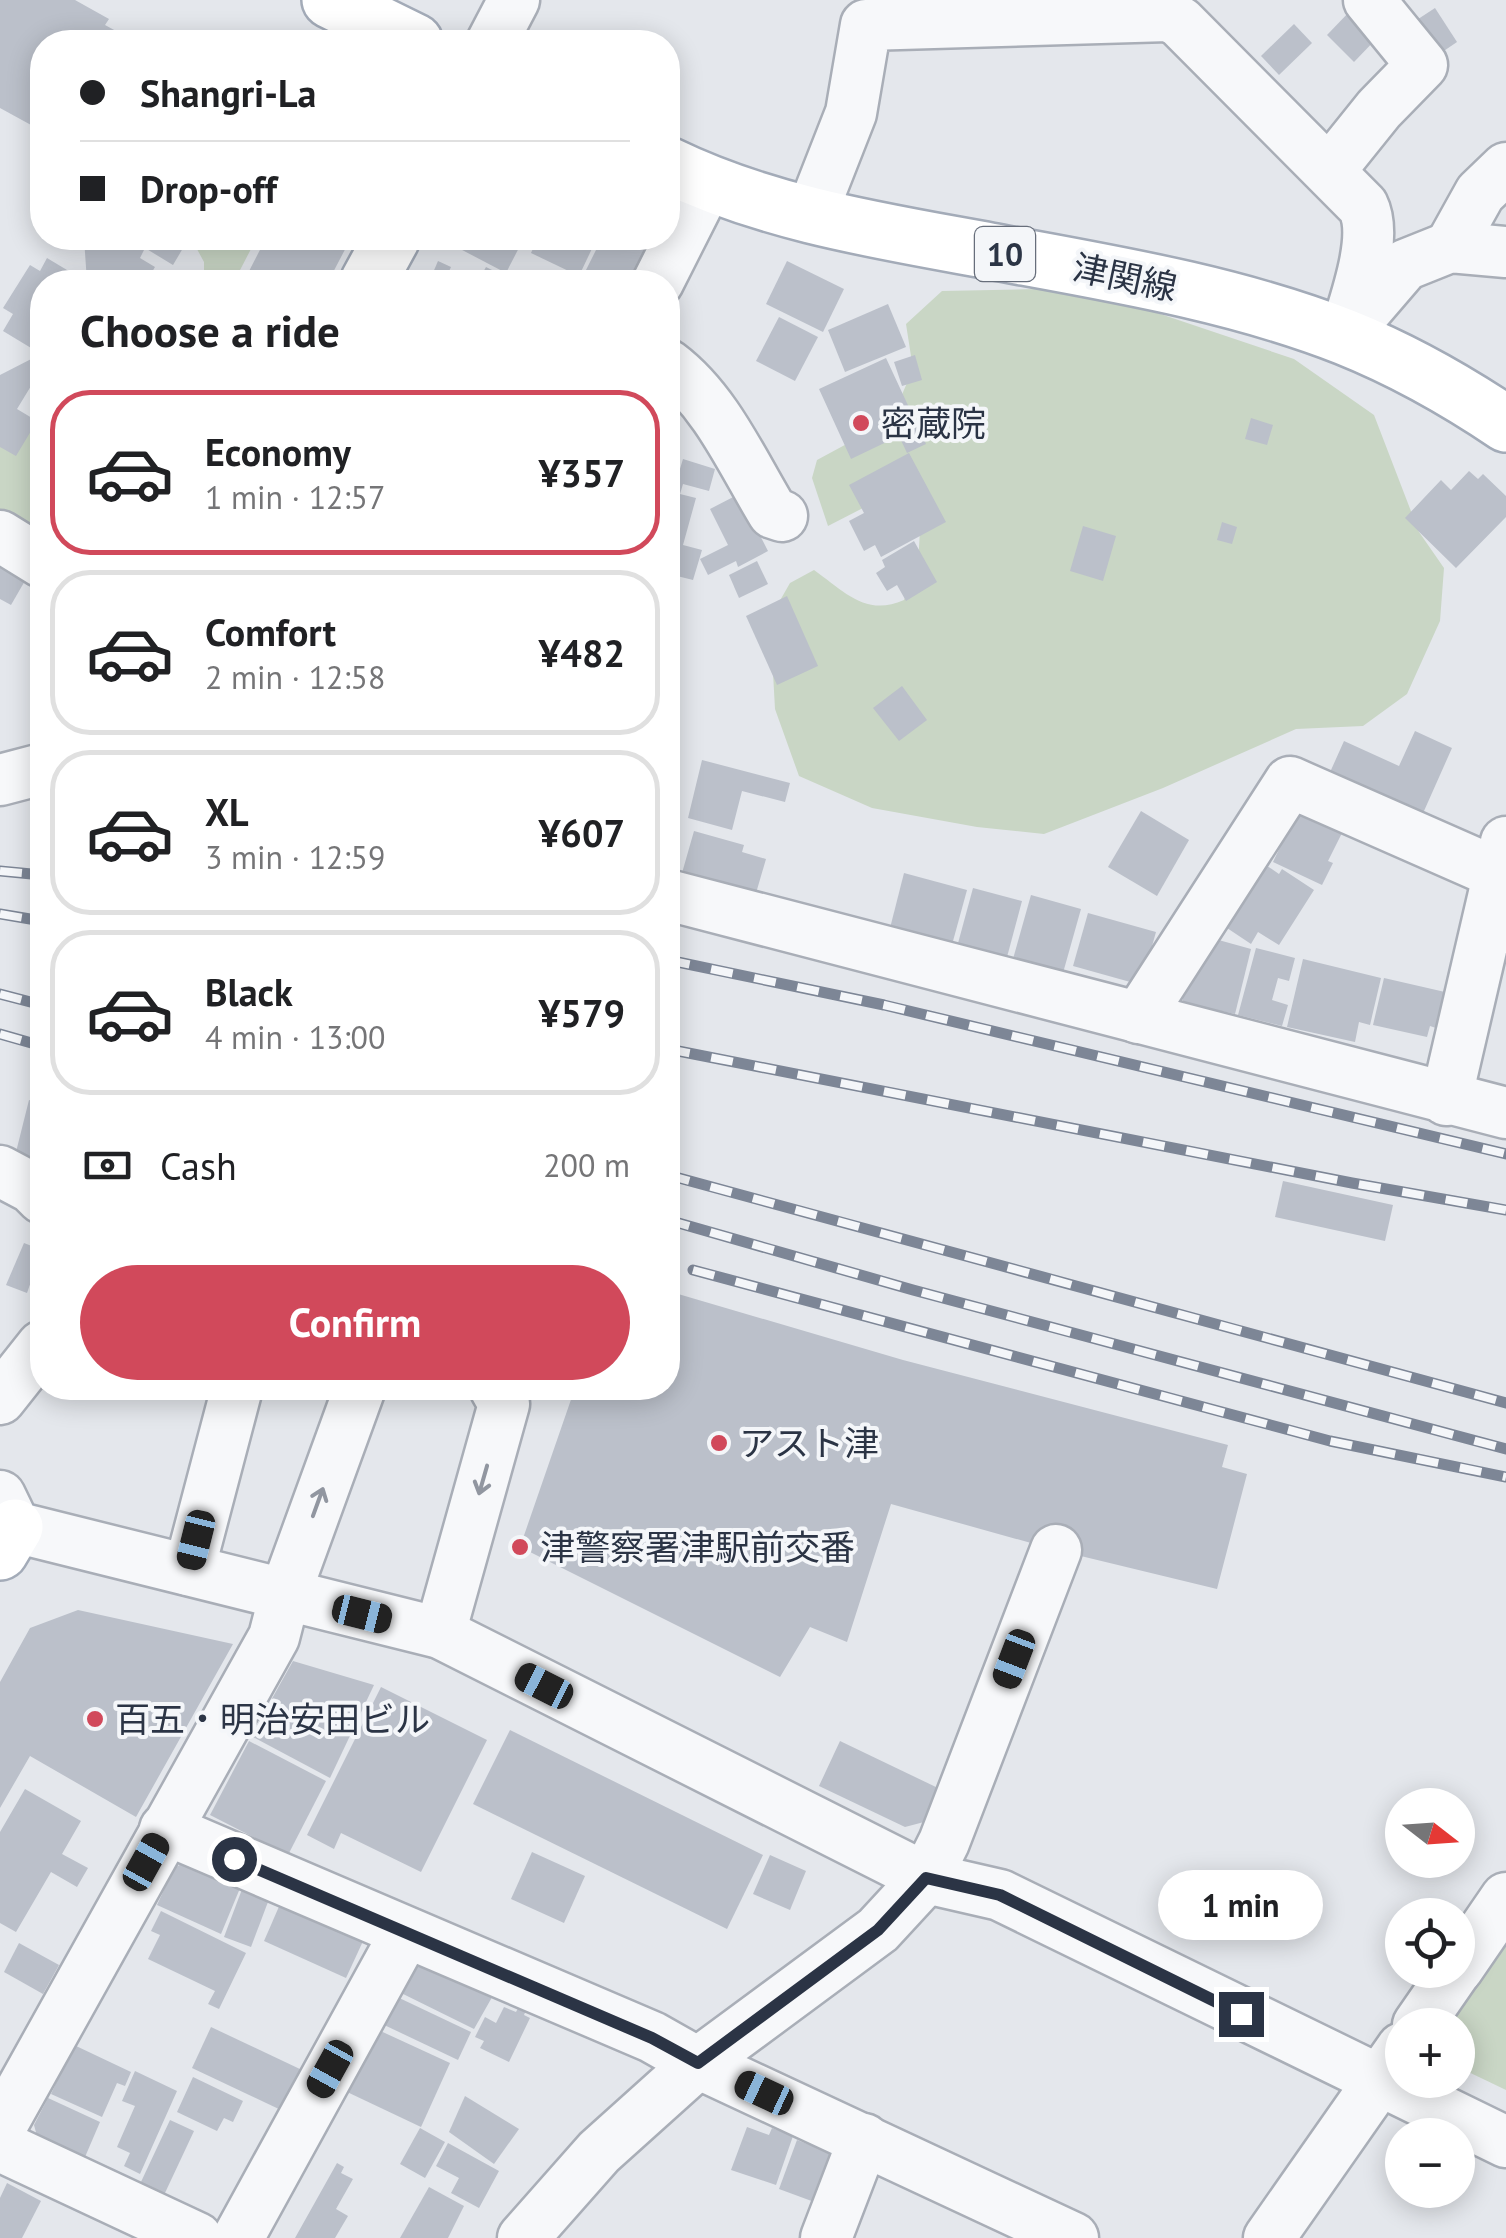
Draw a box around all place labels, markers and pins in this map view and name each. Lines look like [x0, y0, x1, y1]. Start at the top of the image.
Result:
place label: 密蔵院 [881, 400, 986, 446]
marker: 密蔵院 [850, 412, 872, 434]
place label: アスト津 [739, 1420, 879, 1466]
marker: アスト津 [708, 1432, 730, 1454]
place label: 津警察署津駅前交番 [540, 1524, 855, 1570]
marker: 津警察署津駅前交番 [509, 1536, 531, 1558]
place label: 百五・明治安田ビル [115, 1696, 430, 1742]
marker: 百五・明治安田ビル [84, 1708, 106, 1730]

